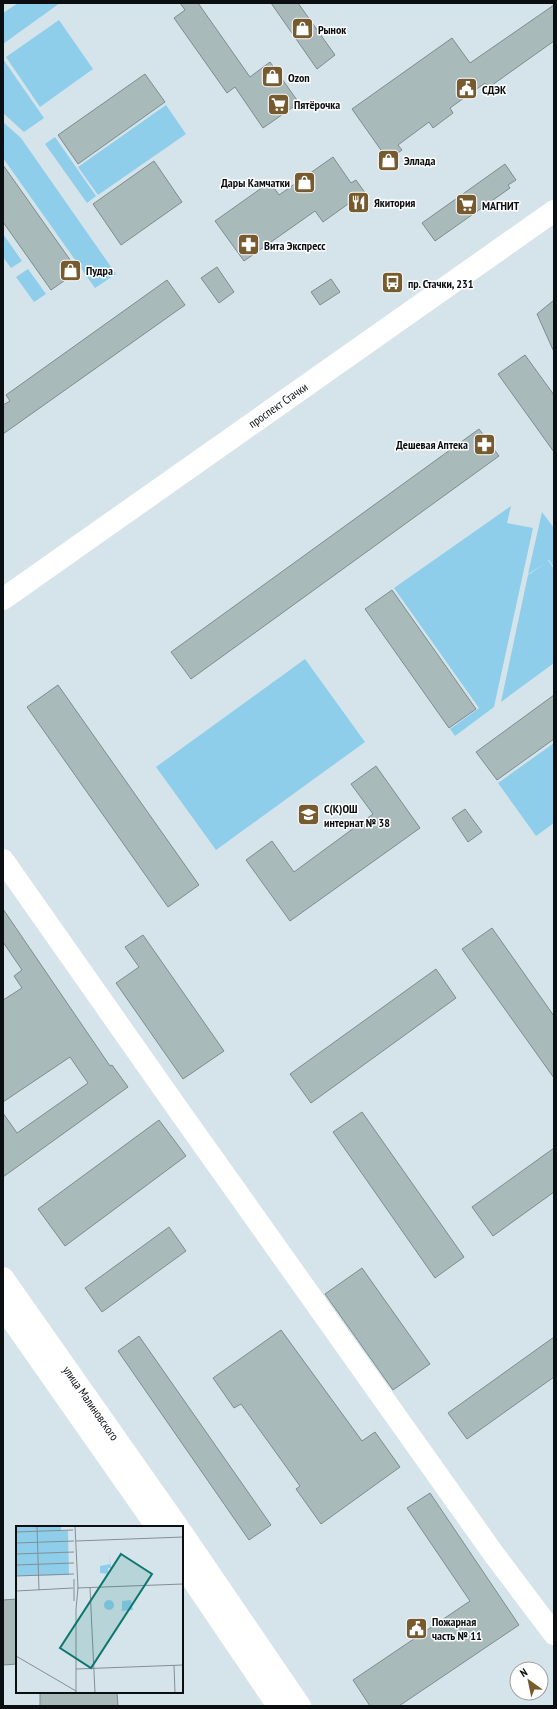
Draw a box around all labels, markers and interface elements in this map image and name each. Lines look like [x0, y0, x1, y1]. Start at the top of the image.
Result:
shop icon: Рынок [290, 16, 316, 42]
place label: Рынок [318, 22, 346, 37]
shop icon: Ozon [260, 64, 286, 90]
place label: Ozon [288, 70, 310, 85]
public building icon: СДЭК [453, 76, 479, 102]
place label: СДЭК [482, 82, 507, 97]
supermarket icon: Пятёрочка [266, 91, 292, 117]
place label: Пятёрочка [294, 97, 340, 112]
shop icon: Эллада [375, 147, 401, 173]
place label: Эллада [404, 153, 435, 168]
shop icon: Дары Камчатки [292, 169, 318, 195]
place label: Дары Камчатки [221, 175, 290, 190]
restaurant icon: Якитория [346, 189, 372, 215]
supermarket icon: МАГНИТ [453, 192, 479, 218]
place label: Якитория [374, 195, 415, 210]
place label: МАГНИТ [482, 198, 520, 213]
pharmacy icon: Вита Экспресс [235, 232, 261, 258]
place label: Вита Экспресс [264, 238, 326, 253]
shop icon: Пудра [58, 257, 84, 283]
place label: Пудра [86, 263, 113, 278]
bus stop icon: пр. Стачки, 231 [380, 270, 406, 296]
place label: пр. Стачки, 231 [408, 276, 474, 291]
street label: проспект Стачки [245, 379, 311, 431]
pharmacy icon: Дешевая Аптека [471, 431, 497, 457]
place label: Дешевая Аптека [396, 437, 468, 452]
place label: С(К)ОШ интернат № 38 [324, 801, 390, 830]
school or university icon: С(К)ОШ интернат № 38 [296, 802, 322, 828]
street label: улица Малиновского [60, 1363, 122, 1443]
inset map [16, 1526, 183, 1693]
place label: Пожарная часть № 11 [432, 1614, 482, 1643]
public building icon: Пожарная часть № 11 [404, 1615, 430, 1641]
north arrow [509, 1661, 549, 1701]
text: N [517, 1665, 530, 1680]

